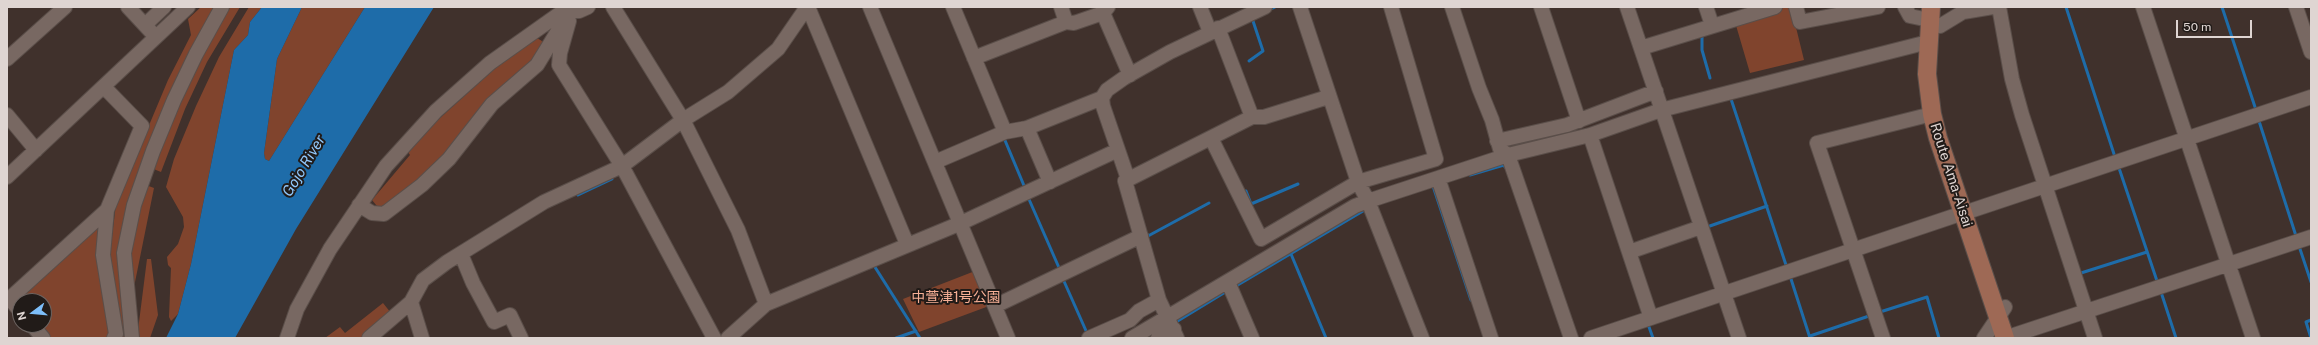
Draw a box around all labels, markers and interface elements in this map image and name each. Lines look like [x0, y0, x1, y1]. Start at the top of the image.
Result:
scale bar [2178, 12, 2254, 38]
text: 50 m [2183, 20, 2211, 34]
street label: Route Ama-Aisai [1926, 121, 1976, 229]
water label: Gojo River [279, 132, 329, 200]
park label: 中萱津1号公園 [911, 290, 1001, 306]
north arrow [12, 293, 52, 333]
text: N [14, 310, 28, 322]

